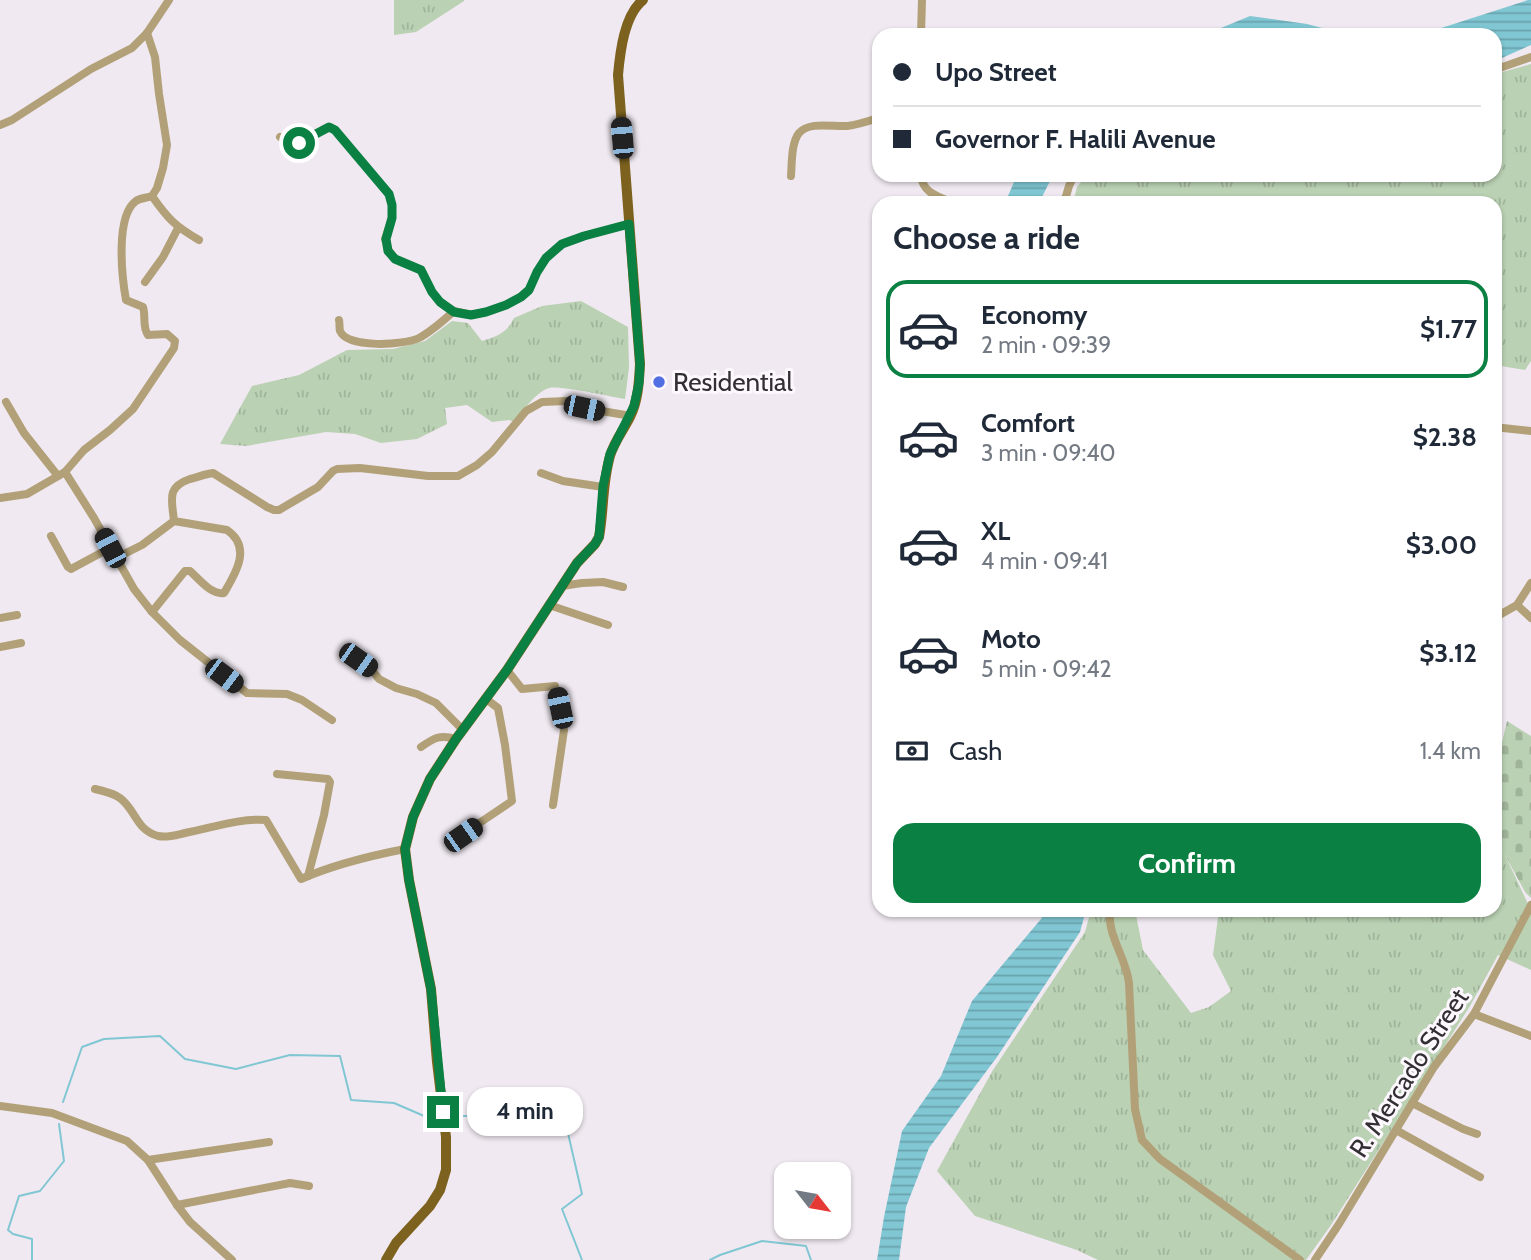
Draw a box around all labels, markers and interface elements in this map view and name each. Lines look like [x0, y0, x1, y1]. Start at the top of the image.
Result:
text: Upo Street [935, 56, 1057, 88]
car [610, 116, 635, 160]
text: Governor F. Halili Avenue [935, 123, 1216, 155]
route start [283, 127, 315, 159]
text: Choose a ride [893, 218, 1080, 257]
icon: car [897, 298, 960, 361]
text: Economy [981, 299, 1087, 331]
text: $1.77 [1420, 313, 1477, 345]
text: 2 min · 09:39 [981, 331, 1111, 359]
place label: Residential [673, 366, 793, 398]
marker: Residential [651, 374, 667, 390]
car [562, 393, 607, 423]
icon: car [897, 406, 960, 469]
text: Comfort [981, 407, 1075, 439]
text: $2.38 [1413, 421, 1477, 453]
text: 3 min · 09:40 [981, 439, 1116, 467]
icon: car [897, 514, 960, 577]
text: XL [981, 515, 1010, 547]
car [91, 525, 130, 571]
text: $3.00 [1406, 529, 1477, 561]
text: 4 min · 09:41 [981, 547, 1108, 575]
icon: car [897, 622, 960, 685]
text: Moto [981, 623, 1041, 655]
text: $3.12 [1419, 637, 1477, 669]
car [335, 639, 382, 681]
car [201, 655, 248, 697]
text: 5 min · 09:42 [981, 655, 1112, 683]
car [546, 685, 575, 731]
icon: cash [893, 732, 931, 770]
text: Cash [949, 735, 1002, 767]
text: 1.4 km [1420, 737, 1481, 765]
car [440, 814, 487, 856]
button: Confirm [893, 823, 1481, 903]
street label: R. Mercado Street [1343, 982, 1476, 1163]
callout: 4 min [467, 1088, 583, 1136]
route end [427, 1096, 459, 1128]
text: 4 min [496, 1097, 554, 1125]
north arrow [774, 1162, 850, 1239]
map controls [774, 1162, 851, 1239]

